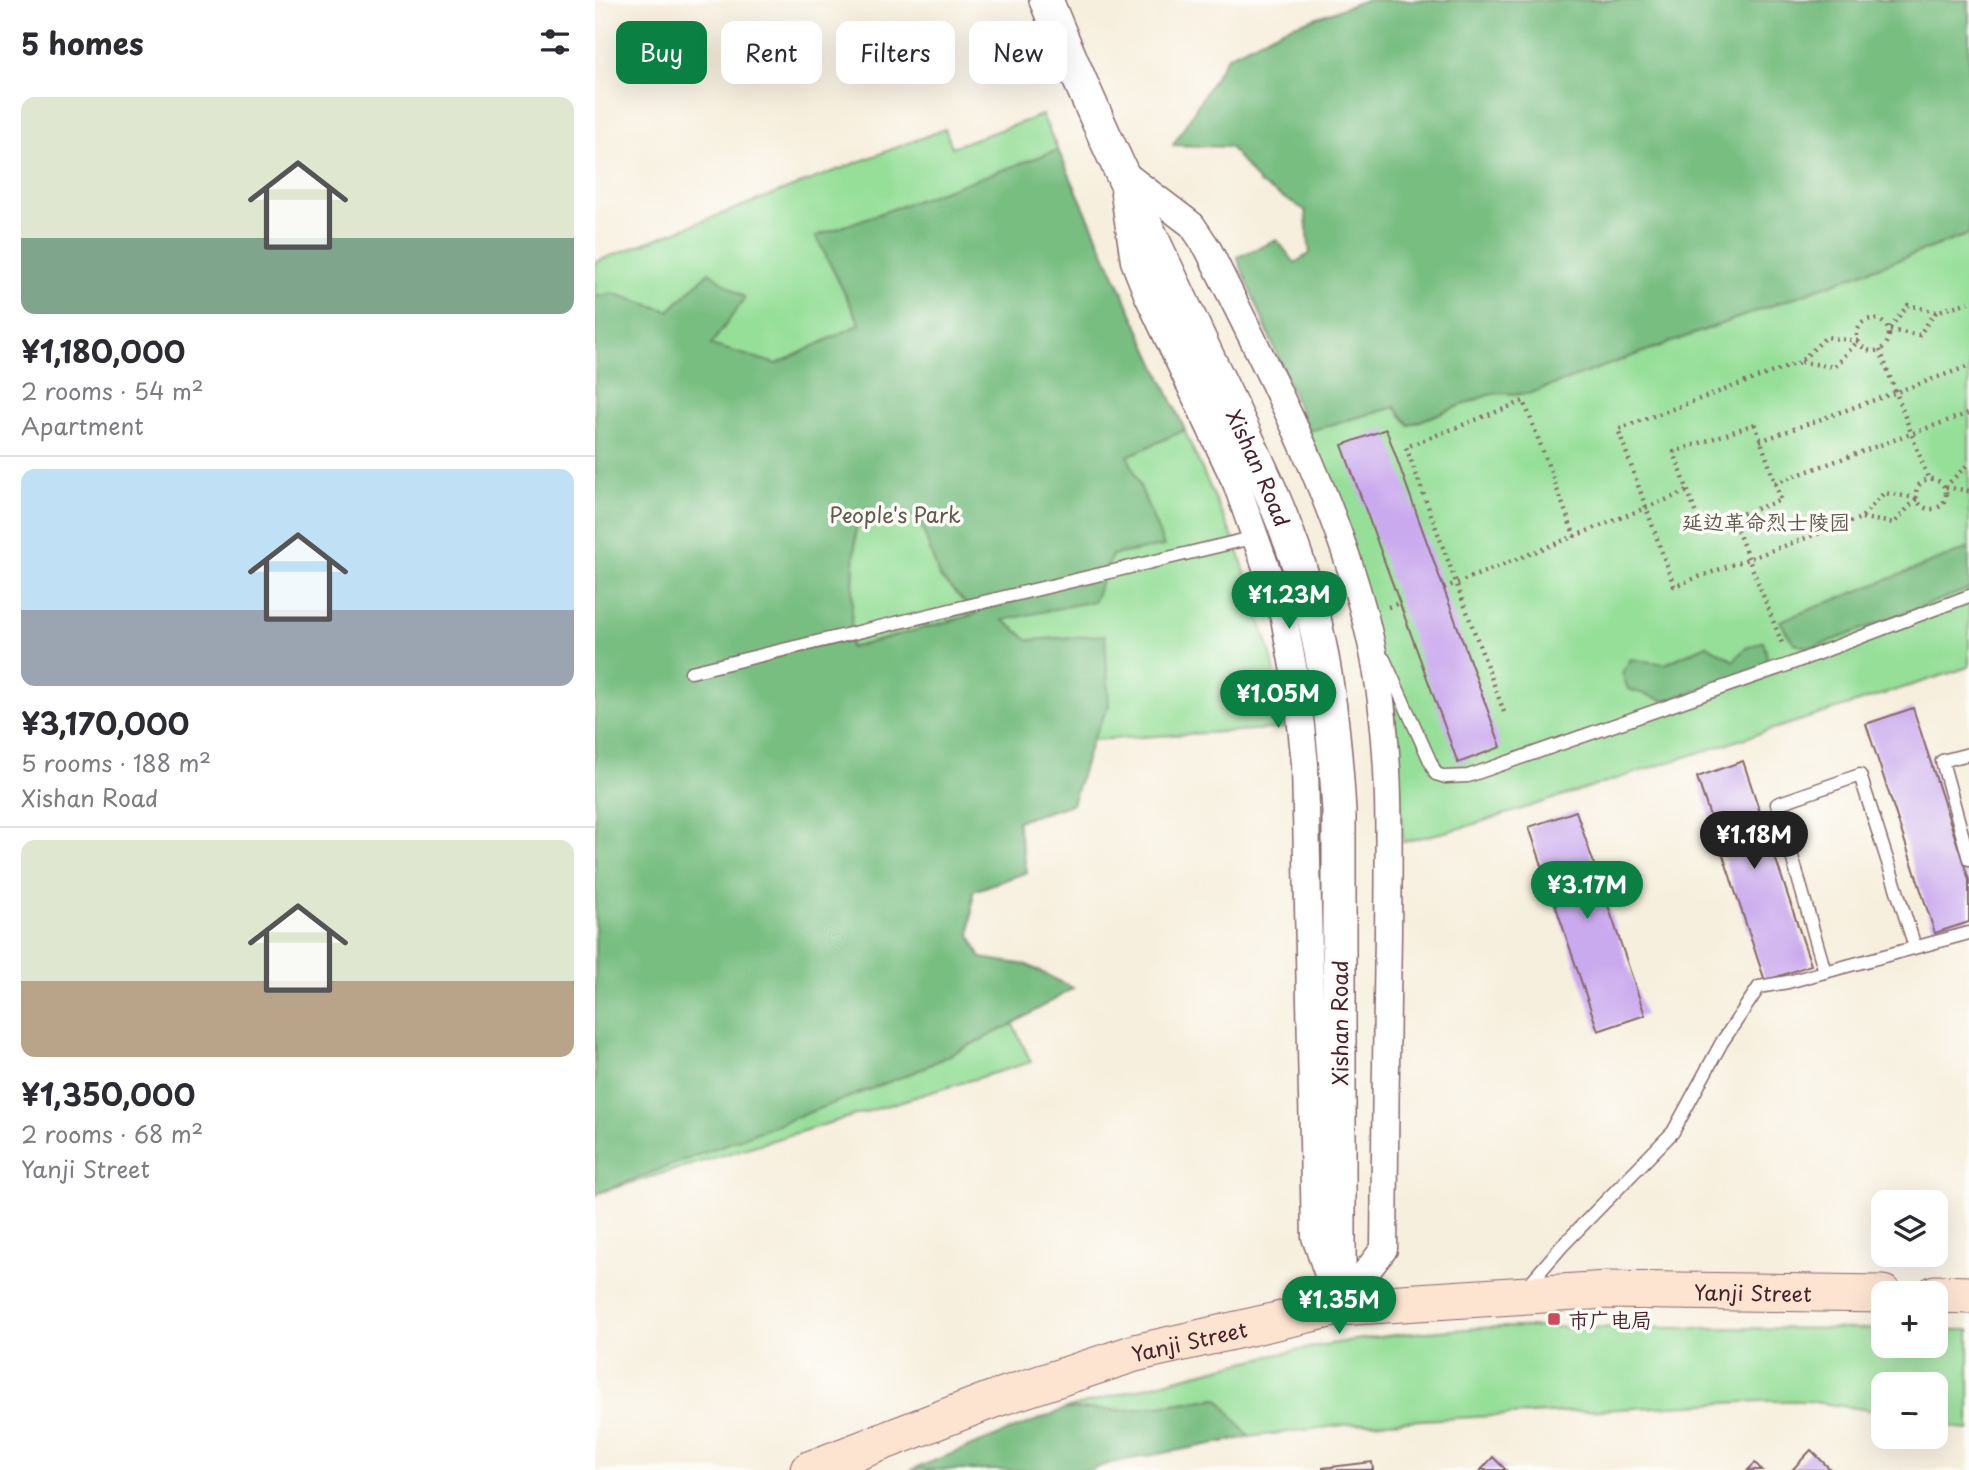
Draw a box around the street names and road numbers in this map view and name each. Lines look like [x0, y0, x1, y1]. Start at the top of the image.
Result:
street label: Xishan Road [1219, 404, 1299, 531]
street label: Xishan Road [1323, 960, 1355, 1086]
street label: Yanji Street [1694, 1275, 1812, 1309]
street label: Yanji Street [1128, 1312, 1250, 1369]

